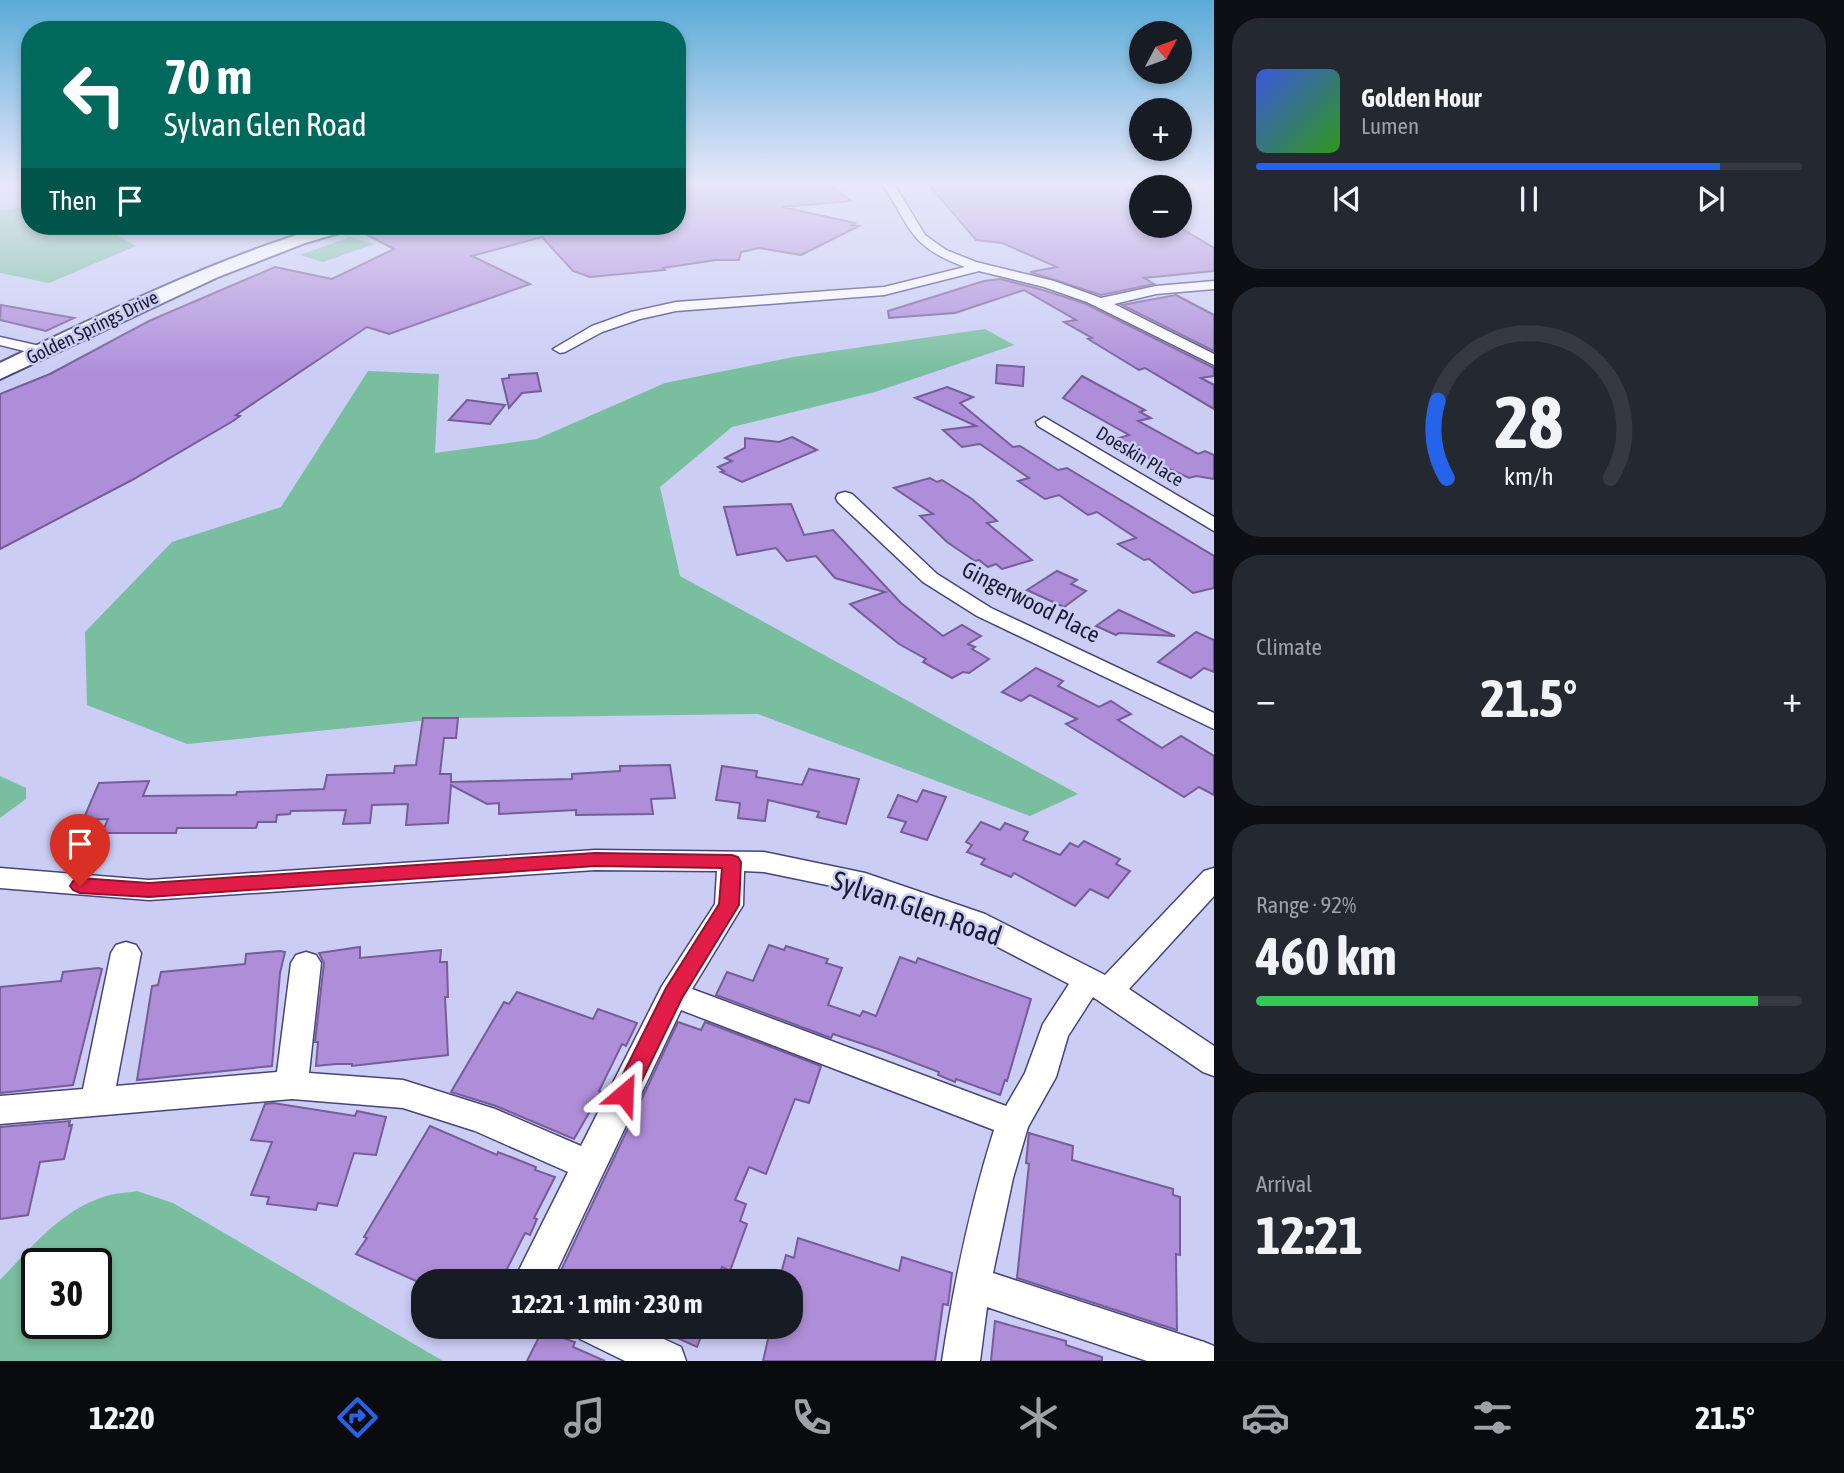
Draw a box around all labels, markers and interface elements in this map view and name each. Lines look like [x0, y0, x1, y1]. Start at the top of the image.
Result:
north arrow [1129, 21, 1192, 84]
map controls [1129, 21, 1192, 238]
text: 70 m [164, 48, 252, 104]
icon: left [49, 49, 140, 140]
text: Golden Hour [1361, 83, 1481, 113]
button: + [1129, 98, 1192, 161]
text: Sylvan Glen Road [164, 106, 367, 143]
text: Lumen [1361, 113, 1419, 139]
button: − [1129, 175, 1192, 238]
icon: previous [1328, 180, 1366, 218]
icon: pause [1510, 180, 1548, 218]
icon: next [1692, 180, 1730, 218]
icon: arrive [111, 182, 149, 220]
text: Then [49, 186, 97, 216]
street label: Golden Springs Drive [23, 286, 161, 368]
text: 28 [1495, 380, 1563, 463]
street label: Doeskin Place [1092, 421, 1188, 491]
text: km/h [1504, 462, 1554, 490]
street label: Gingerwood Place [958, 556, 1104, 648]
text: Climate [1256, 634, 1322, 660]
text: 21.5° [1481, 668, 1577, 728]
text: − [1256, 677, 1276, 720]
text: + [1782, 677, 1802, 720]
pin [50, 814, 110, 886]
icon: arrive [61, 825, 99, 863]
street label: Sylvan Glen Road [828, 864, 1006, 952]
text: Range · 92% [1256, 892, 1356, 918]
text: 460 km [1256, 926, 1397, 986]
position arrow [587, 1057, 661, 1131]
text: Arrival [1256, 1171, 1312, 1197]
text: 12:21 [1256, 1205, 1363, 1265]
speed limit sign: 30 [21, 1248, 112, 1339]
text: 12:21 · 1 min · 230 m [512, 1289, 702, 1319]
icon: directions [333, 1393, 382, 1442]
icon: music [560, 1393, 609, 1442]
icon: phone [787, 1393, 836, 1442]
icon: climate [1014, 1393, 1063, 1442]
icon: car [1241, 1393, 1290, 1442]
icon: filters [1468, 1393, 1517, 1442]
text: 12:20 [89, 1399, 155, 1436]
text: 21.5° [1695, 1399, 1755, 1436]

